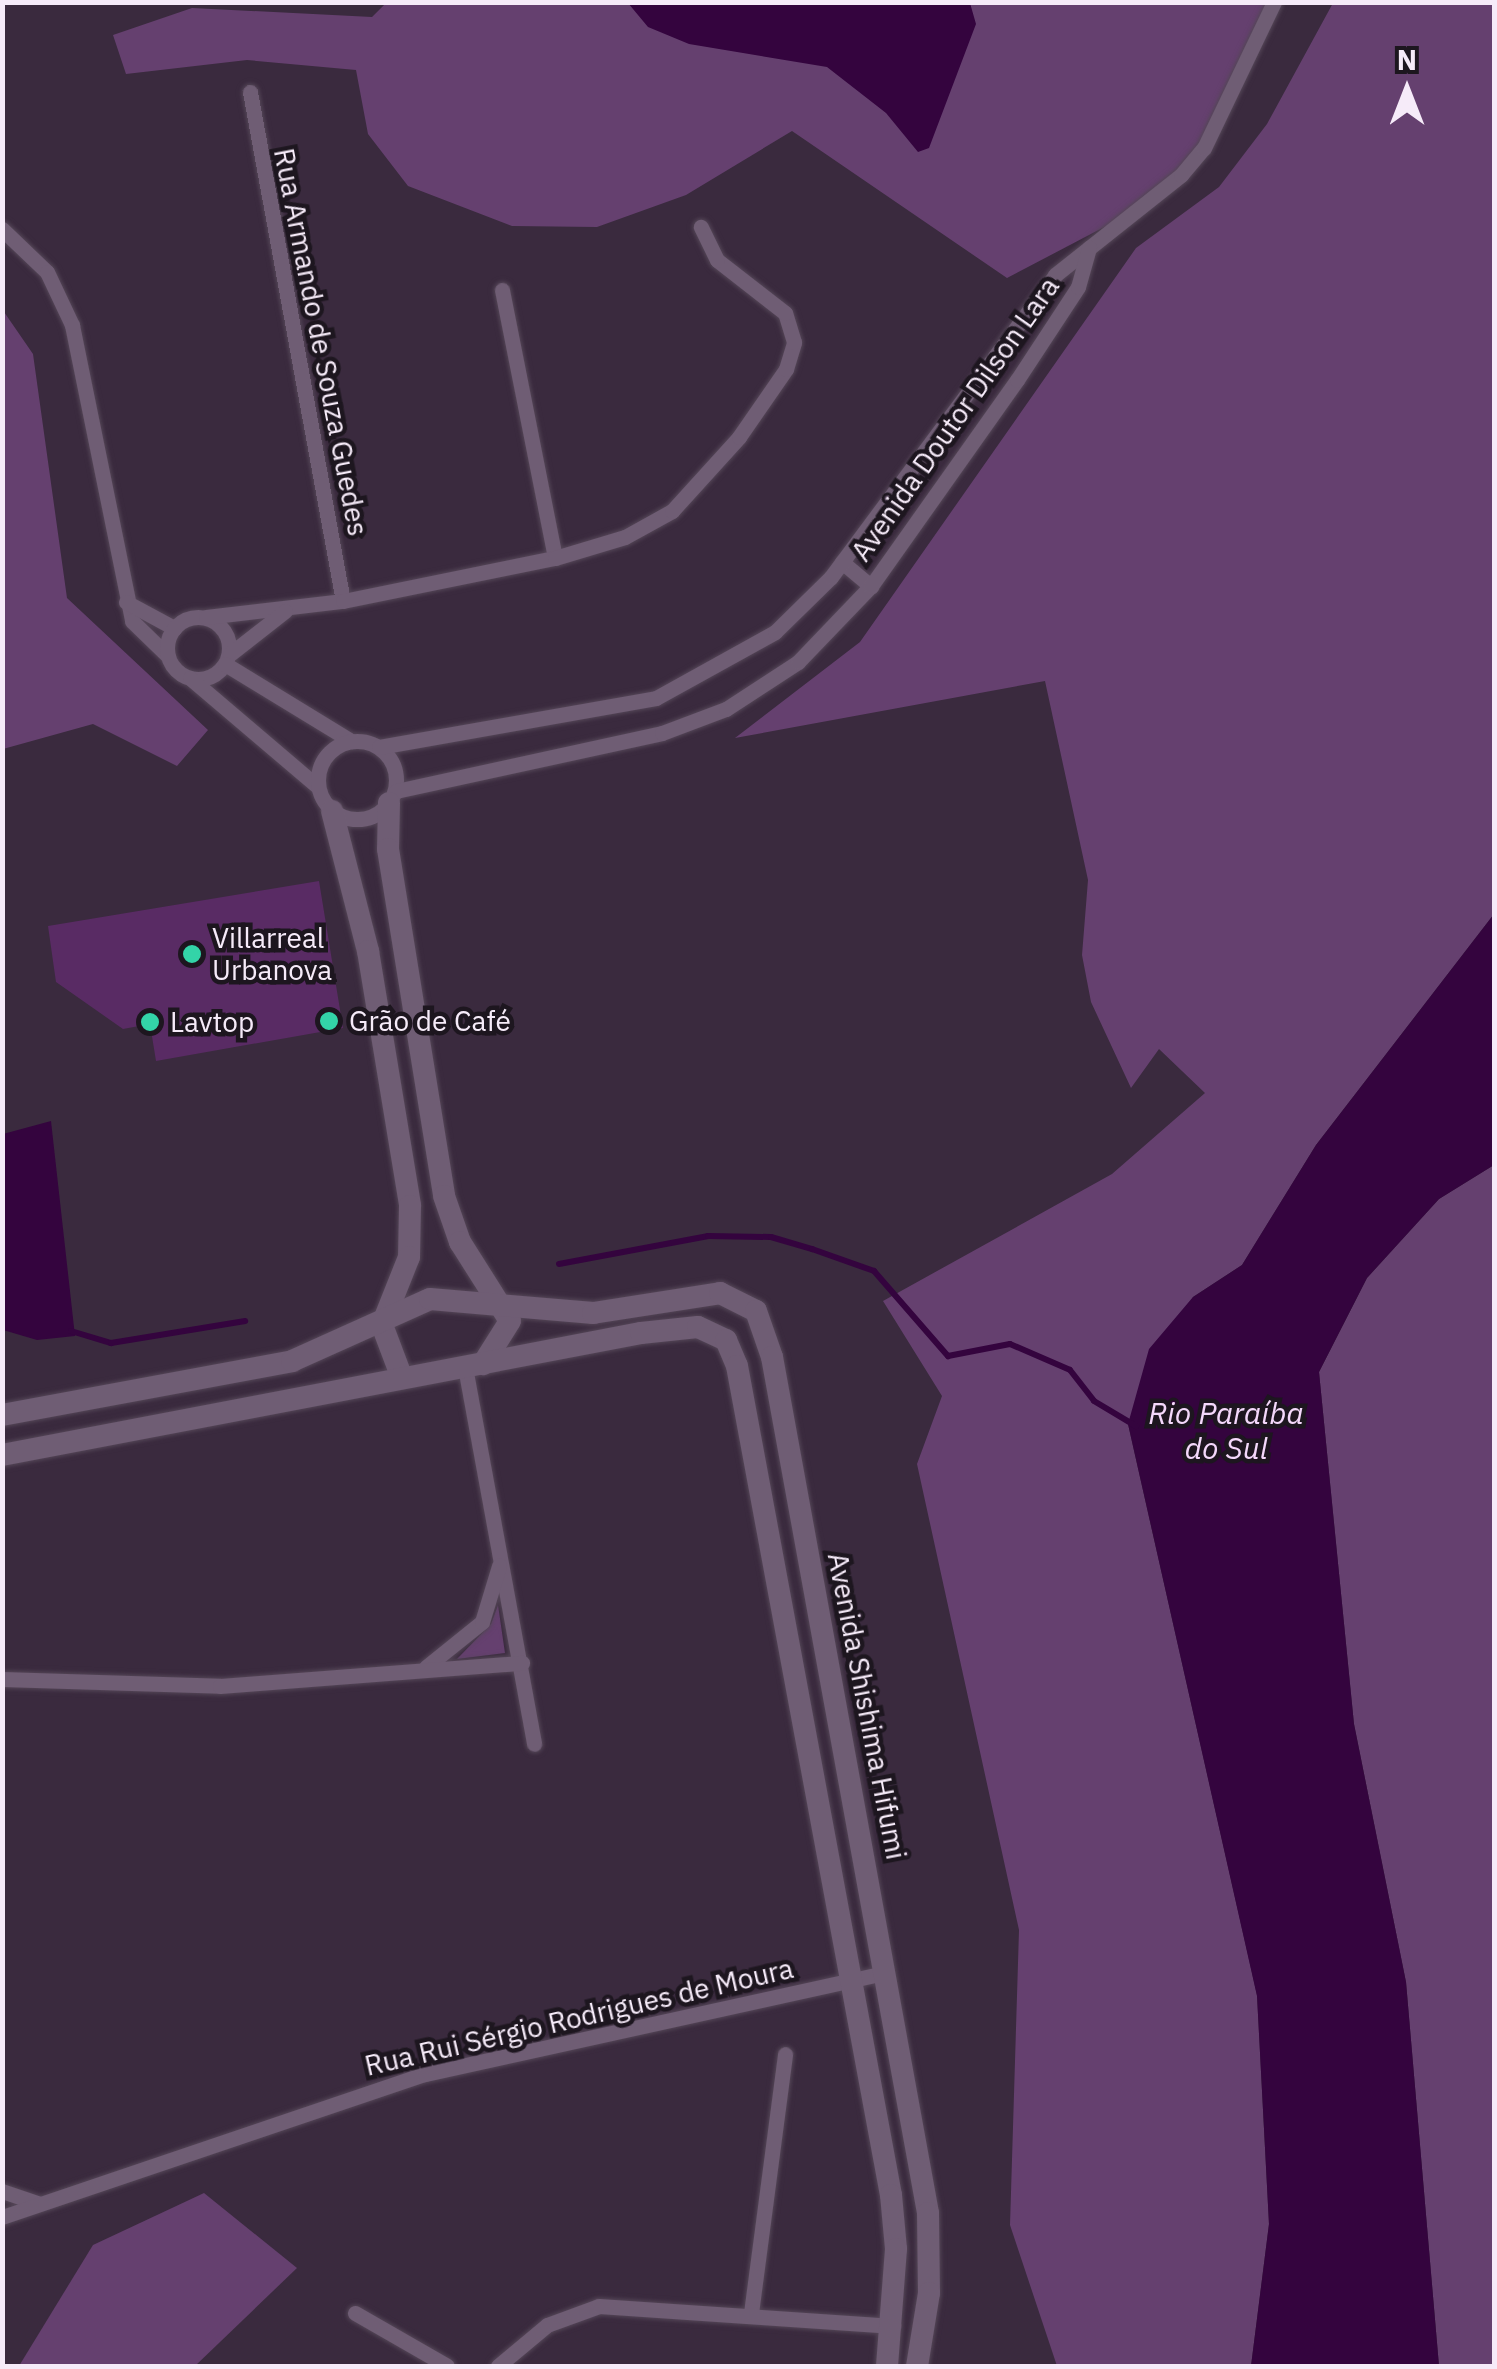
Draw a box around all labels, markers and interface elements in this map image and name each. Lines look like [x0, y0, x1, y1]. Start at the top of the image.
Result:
north arrow [1357, 40, 1457, 140]
text: N [1397, 41, 1417, 78]
street label: Rua Armando de Souza Guedes [267, 145, 375, 539]
street label: Avenida Doutor Dilson Lara [844, 271, 1066, 567]
place label: Villarreal Urbanova [212, 921, 332, 987]
marker: Villarreal Urbanova [181, 943, 203, 965]
place label: Grão de Café [349, 1004, 511, 1038]
place label: Lavtop [170, 1005, 254, 1039]
marker: Grão de Café [318, 1010, 340, 1032]
marker: Lavtop [139, 1011, 161, 1033]
water label: Rio Paraíba do Sul [1148, 1395, 1304, 1466]
street label: Avenida Shishima Hifumi [821, 1550, 913, 1862]
street label: Rua Rui Sérgio Rodrigues de Moura [361, 1951, 797, 2083]

